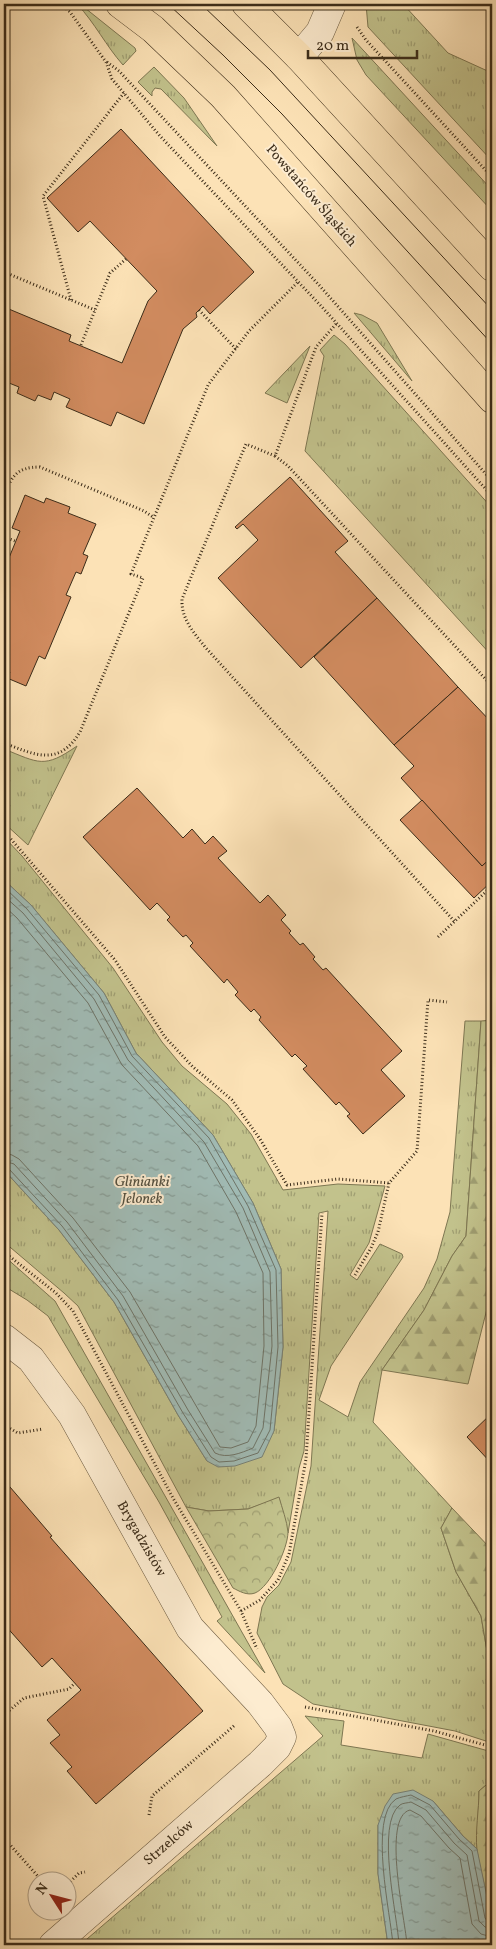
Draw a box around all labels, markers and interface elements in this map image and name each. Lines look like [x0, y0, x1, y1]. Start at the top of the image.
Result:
scale bar [308, 28, 417, 60]
text: 20 m [316, 36, 349, 57]
street label: Powstańców Śląskich [261, 140, 362, 251]
water label: Glinianki Jelonek [115, 1172, 170, 1210]
street label: Brygadzistów [112, 1498, 170, 1580]
street label: Strzelców [140, 1816, 198, 1870]
north arrow [28, 1872, 78, 1922]
text: N [32, 1880, 53, 1899]

